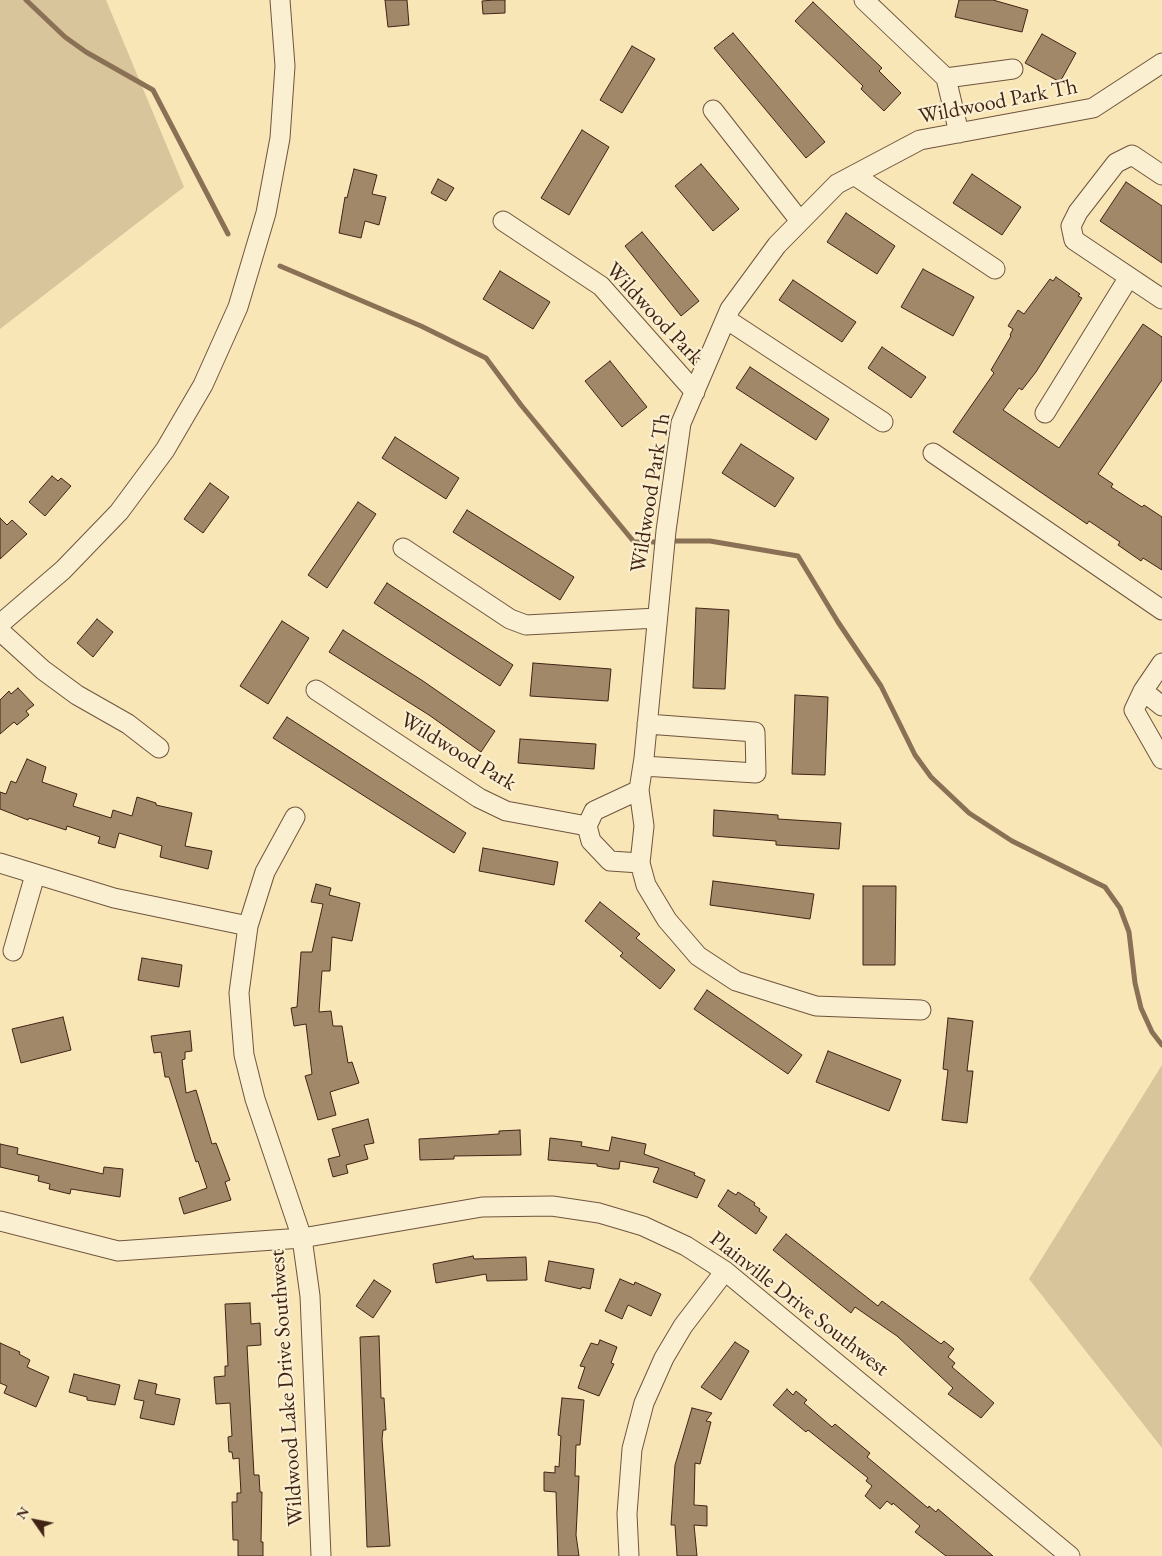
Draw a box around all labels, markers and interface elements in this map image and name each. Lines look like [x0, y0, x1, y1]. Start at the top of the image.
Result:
street label: Wildwood Park Th [916, 74, 1080, 130]
street label: Wildwood Park [600, 257, 708, 371]
street label: Wildwood Park Th [625, 411, 677, 575]
street label: Wildwood Park [395, 707, 521, 797]
street label: Plainville Drive Southwest [704, 1226, 894, 1382]
street label: Wildwood Lake Drive Southwest [264, 1249, 310, 1527]
north arrow [10, 1496, 60, 1546]
text: N [12, 1503, 33, 1522]

